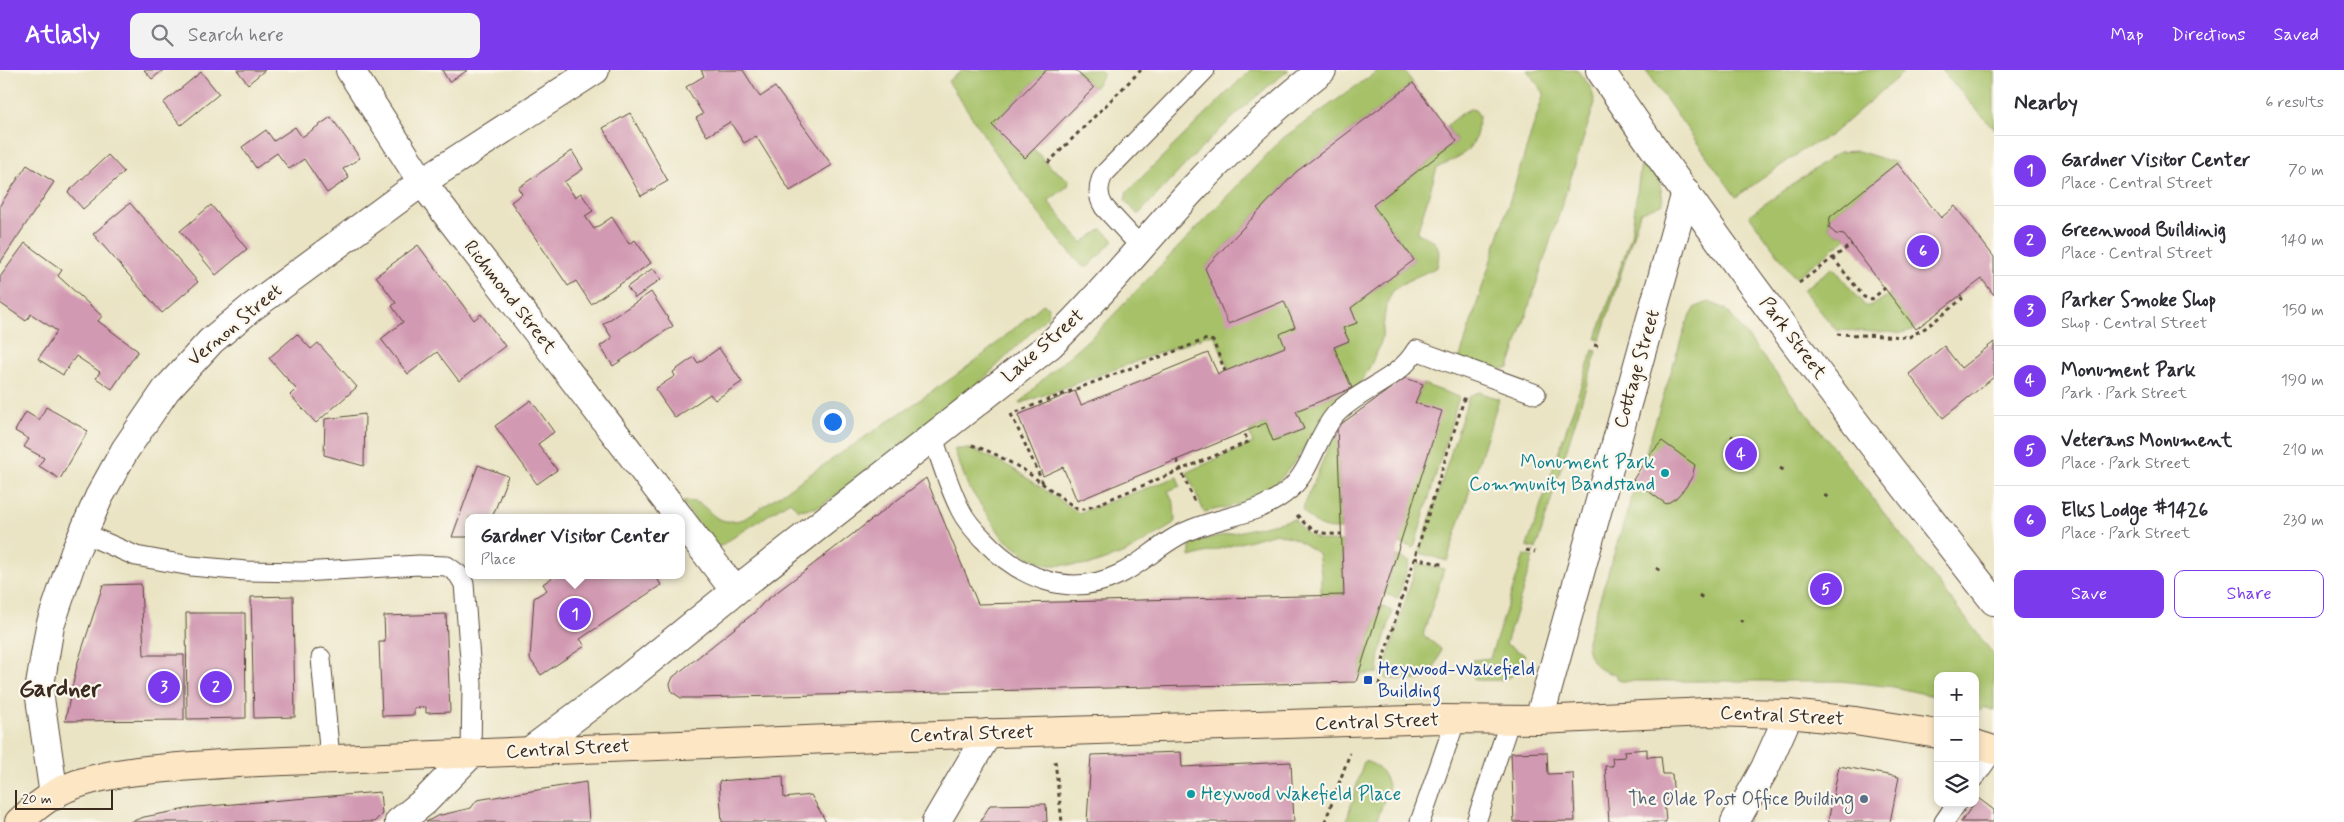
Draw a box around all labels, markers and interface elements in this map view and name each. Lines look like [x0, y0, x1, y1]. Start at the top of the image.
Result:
search box [130, 13, 480, 58]
text: Atlasly [25, 20, 100, 51]
icon: search [148, 21, 176, 49]
text: Search here [188, 23, 284, 48]
text: Map [2111, 23, 2144, 47]
text: Directions [2172, 23, 2246, 47]
text: Saved [2274, 23, 2319, 47]
text: Nearby [2014, 89, 2078, 117]
text: 6 results [2265, 92, 2324, 113]
text: Gardner Visitor Center [2061, 148, 2250, 173]
text: 1 [2026, 160, 2034, 181]
text: 70 m [2288, 160, 2324, 181]
text: Place · Central Street [2061, 173, 2213, 194]
text: Greenwood Buildinig [2061, 218, 2226, 243]
text: 2 [2026, 230, 2034, 251]
text: 140 m [2280, 230, 2324, 251]
pin: 6 [1907, 232, 1939, 270]
street label: Richmond Street [458, 235, 562, 359]
text: Place · Central Street [2061, 243, 2213, 264]
street label: Vernon Street [182, 278, 288, 372]
text: Parker Smoke Shop [2061, 288, 2216, 313]
street label: Park Street [1754, 292, 1832, 384]
text: 3 [2026, 300, 2034, 321]
text: 150 m [2282, 300, 2324, 321]
street label: Lake Street [997, 303, 1089, 389]
street label: Cottage Street [1608, 307, 1667, 431]
text: Shop · Central Street [2061, 313, 2207, 334]
text: Monument Park [2061, 358, 2196, 383]
text: 4 [2025, 370, 2035, 391]
text: 190 m [2281, 370, 2324, 391]
text: Park · Park Street [2061, 383, 2187, 404]
your location [820, 409, 846, 435]
text: Veterans Monument [2061, 428, 2232, 453]
pin: 4 [1725, 435, 1757, 473]
text: 5 [2025, 440, 2035, 461]
text: 210 m [2283, 440, 2324, 461]
place label: Monument Park Community Bandstand [1469, 450, 1655, 497]
text: Place · Park Street [2061, 453, 2190, 474]
marker: Monument Park Community Bandstand [1659, 467, 1671, 479]
text: Elks Lodge #1426 [2061, 498, 2208, 523]
text: 6 [2026, 510, 2034, 531]
text: 230 m [2283, 510, 2324, 531]
popup [465, 514, 685, 579]
text: Place · Park Street [2061, 523, 2190, 544]
text: Gardner Visitor Center [480, 524, 670, 549]
text: Place [480, 549, 516, 570]
pin: 5 [1810, 570, 1842, 608]
button: Save [2014, 570, 2164, 618]
button: Share [2174, 570, 2324, 618]
pin: 1 [559, 595, 591, 633]
place label: Heywood-Wakefield Building [1378, 657, 1535, 707]
pin: 3 [148, 668, 180, 706]
pin: 2 [200, 668, 232, 706]
map controls [1934, 672, 1979, 807]
button: + [1934, 672, 1979, 717]
district label: Gardner [19, 674, 102, 705]
marker: Heywood-Wakefield Building [1362, 674, 1374, 686]
street label: Central Street [1719, 700, 1845, 732]
street label: Central Street [1314, 707, 1440, 737]
button: − [1934, 717, 1979, 762]
street label: Central Street [909, 719, 1035, 749]
street label: Central Street [505, 733, 631, 765]
button: layers [1934, 762, 1979, 807]
place label: Heywood Wakefield Place [1201, 782, 1401, 807]
scale bar [15, 787, 112, 810]
place label: The Olde Post Office Building [1628, 787, 1854, 814]
marker: Heywood Wakefield Place [1185, 788, 1197, 800]
text: 20 m [22, 790, 52, 808]
marker: The Olde Post Office Building [1858, 793, 1870, 805]

